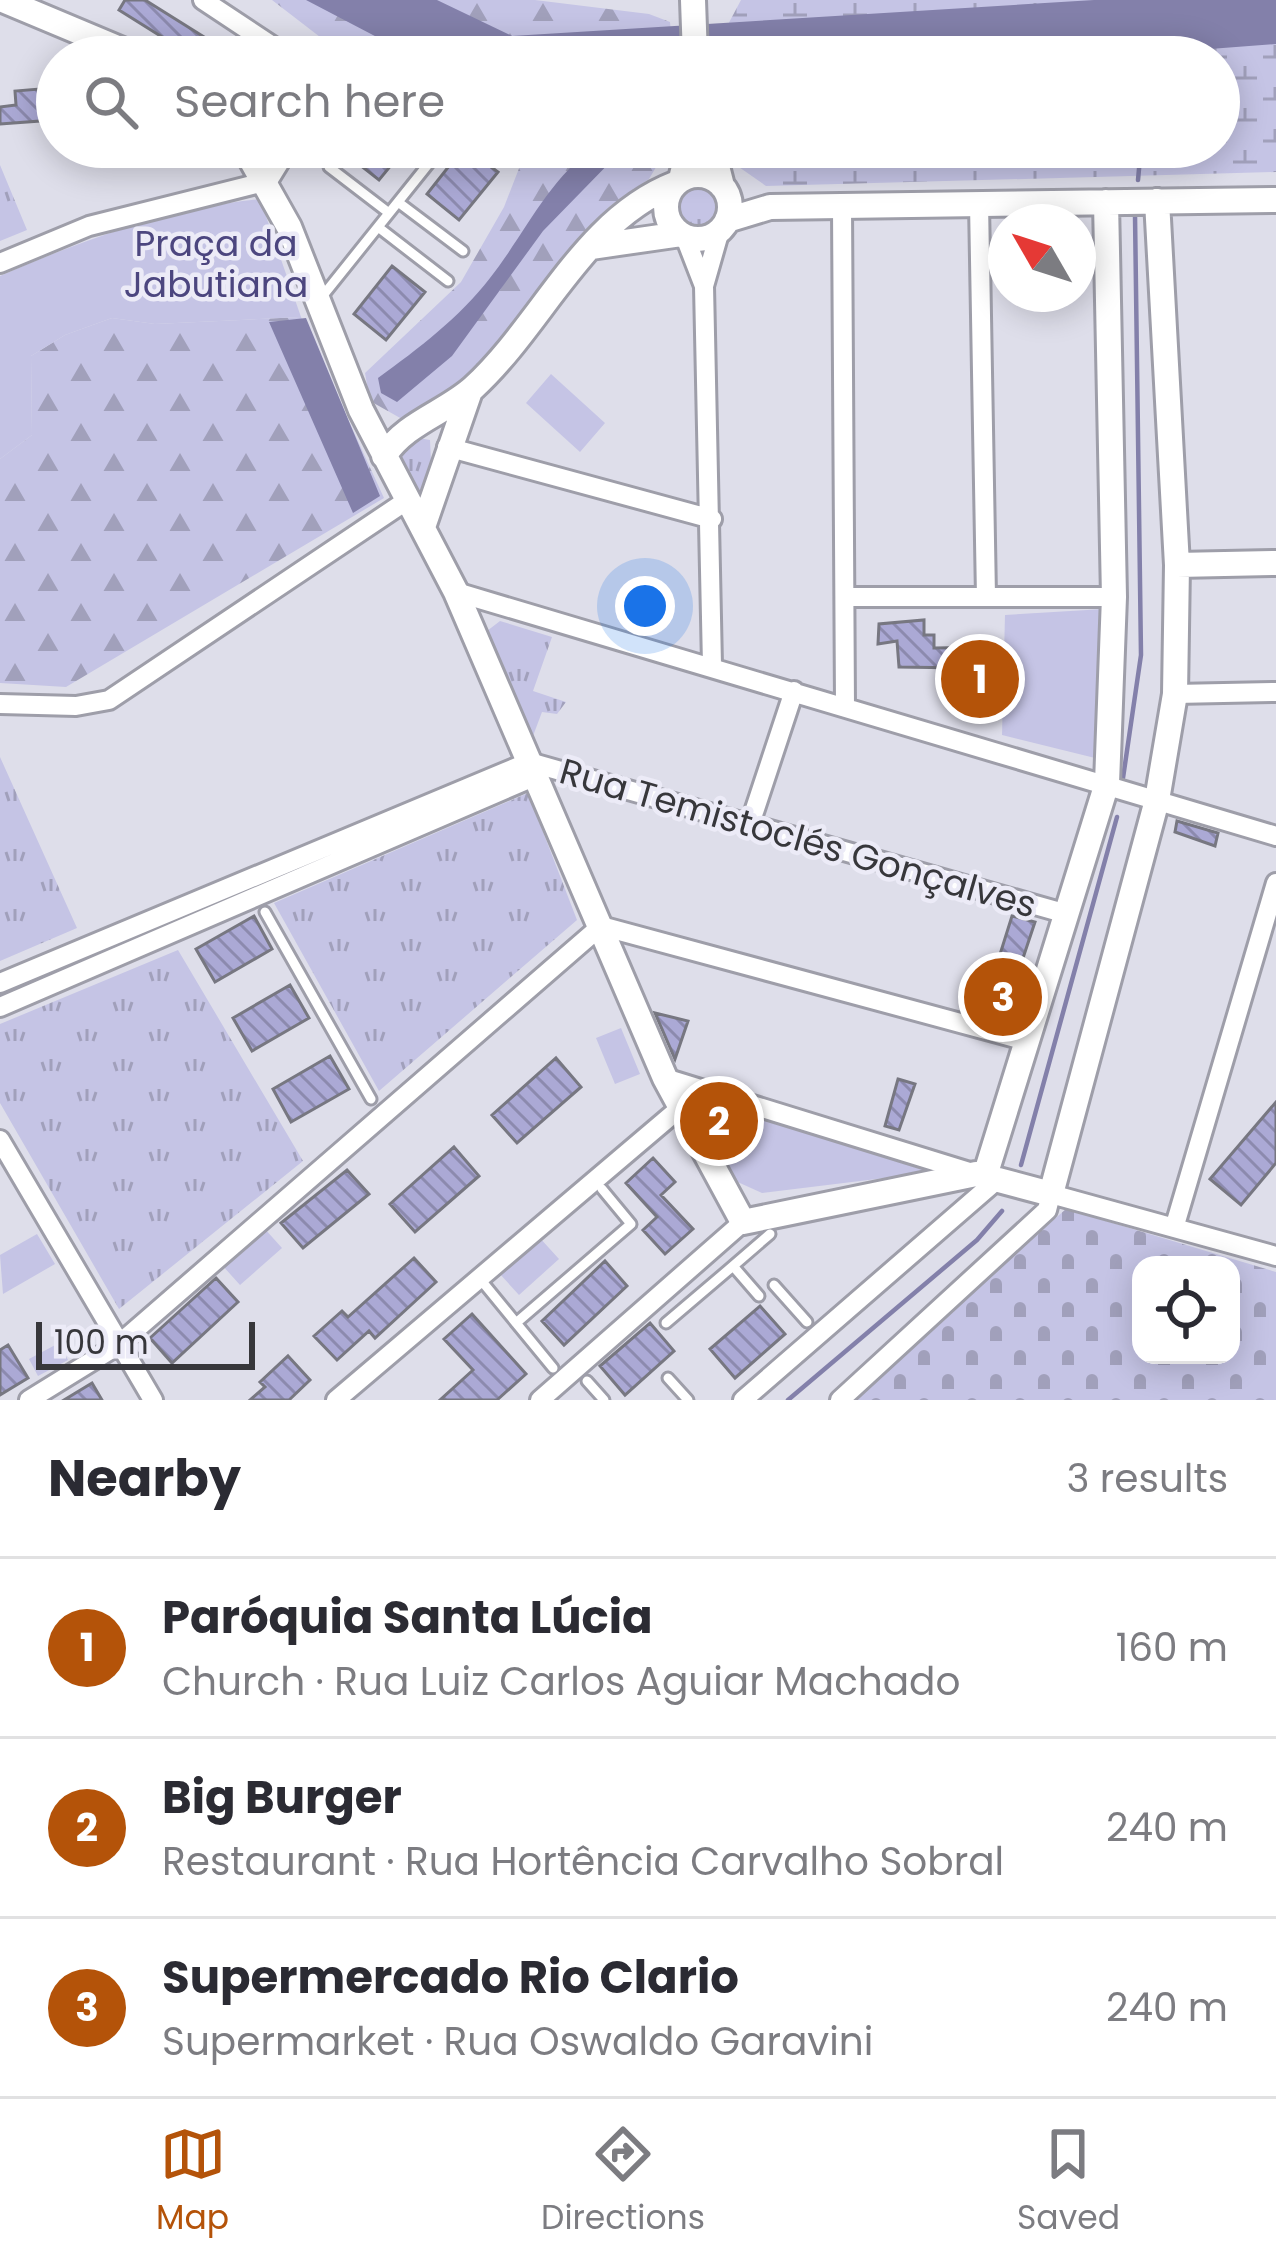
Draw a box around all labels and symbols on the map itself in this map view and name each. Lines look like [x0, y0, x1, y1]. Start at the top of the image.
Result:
north arrow [988, 204, 1096, 312]
park label: Praça da Jabutiana [124, 218, 308, 310]
your location [615, 576, 675, 636]
pin: 1 [941, 634, 1019, 724]
street label: Rua Temistoclés Gonçalves [554, 745, 1042, 931]
pin: 3 [964, 952, 1042, 1042]
pin: 2 [680, 1076, 758, 1166]
scale bar [36, 1316, 255, 1369]

